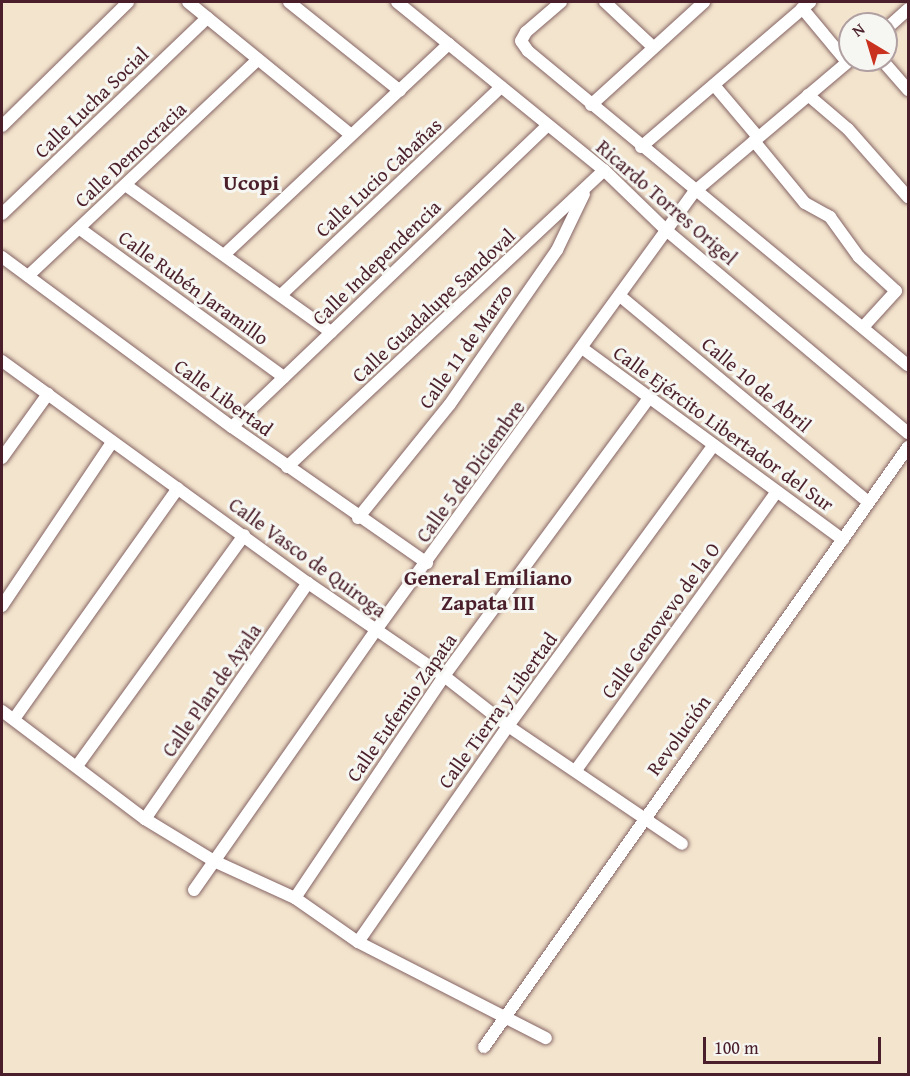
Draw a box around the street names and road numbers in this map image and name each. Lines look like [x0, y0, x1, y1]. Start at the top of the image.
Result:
street label: Calle Lucha Social [29, 42, 153, 162]
street label: Calle Democracia [69, 96, 191, 212]
street label: Calle Lucio Cabañas [310, 112, 446, 242]
street label: Ricardo Torres Origel [592, 134, 742, 270]
street label: Calle Independencia [307, 195, 445, 329]
street label: Calle Guadalupe Sandoval [347, 223, 519, 387]
street label: Calle Rubén Jaramillo [114, 224, 274, 350]
street label: Calle 11 de Marzo [413, 279, 517, 413]
street label: Calle 10 de Abril [697, 331, 817, 437]
street label: Calle Ejército Libertador del Sur [609, 340, 839, 516]
street label: Calle Libertad [170, 353, 278, 441]
street label: Calle 5 de Diciembre [410, 395, 530, 547]
street label: Calle Vasco de Quiroga [225, 492, 391, 622]
street label: Calle Genovevo de la O [595, 537, 725, 703]
street label: Calle Plan de Ayala [156, 619, 266, 761]
street label: Calle Tierra y Libertad [432, 627, 562, 793]
street label: Calle Eufemio Zapata [341, 628, 461, 786]
street label: Revolución [641, 690, 715, 780]

